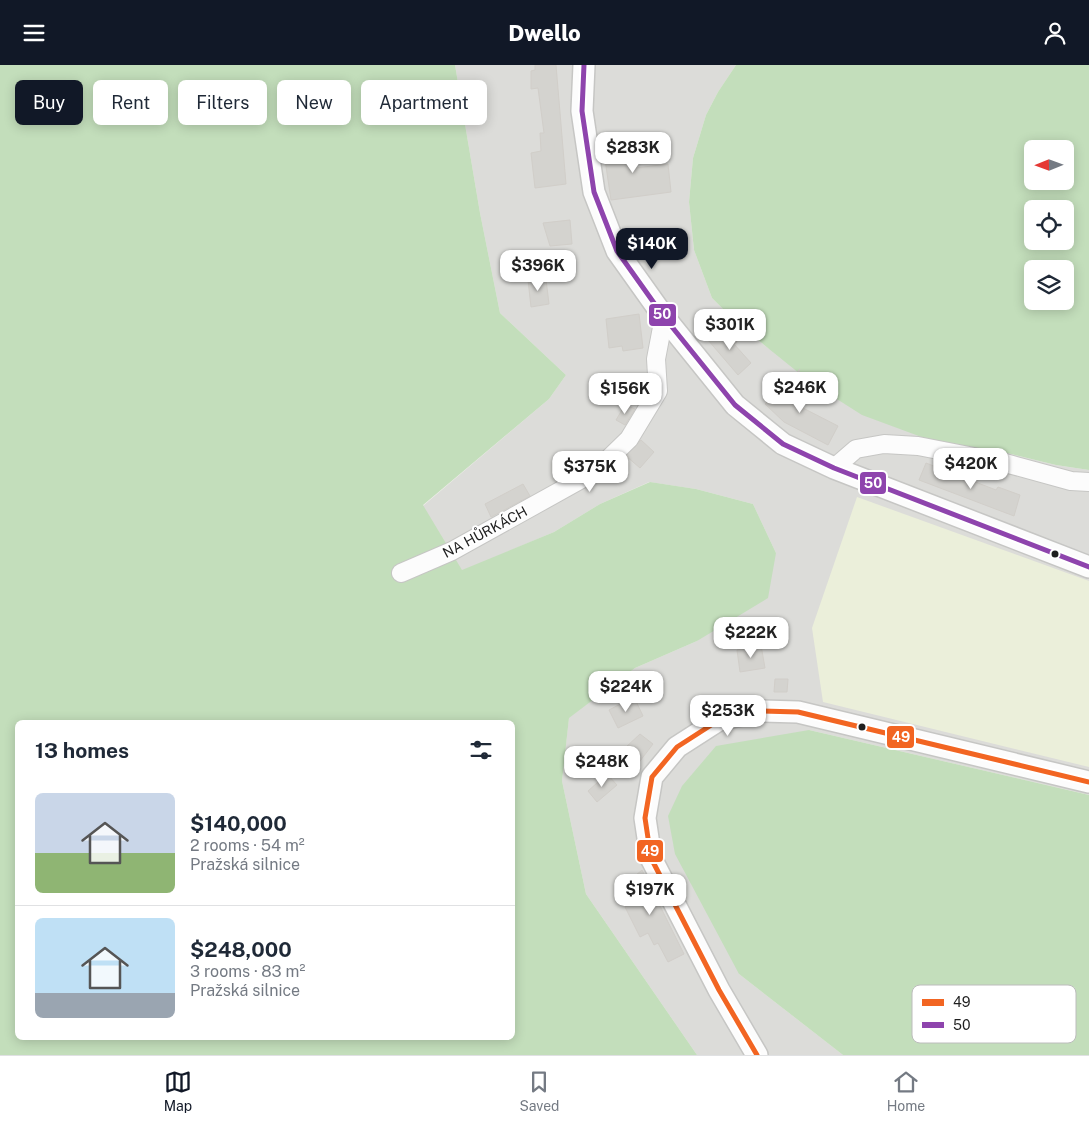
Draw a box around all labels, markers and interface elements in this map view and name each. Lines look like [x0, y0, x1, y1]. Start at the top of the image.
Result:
icon: menu [20, 19, 48, 47]
icon: person [1041, 19, 1069, 47]
text: Dwello [508, 20, 581, 46]
chip: Buy [15, 80, 83, 125]
chip: Rent [93, 80, 168, 125]
chip: Filters [178, 80, 267, 125]
chip: New [277, 80, 351, 125]
chip: Apartment [361, 80, 487, 125]
pin: $283K [598, 131, 668, 174]
text: $283K [606, 138, 660, 157]
north arrow [1024, 140, 1074, 190]
map controls [1024, 140, 1074, 310]
button: locate [1024, 200, 1074, 250]
pin: $140K [617, 227, 687, 270]
text: $140K [627, 234, 677, 253]
pin: $396K [503, 249, 573, 292]
text: $396K [511, 256, 565, 275]
button: layers [1024, 260, 1074, 310]
line badge: 50 [648, 303, 677, 327]
text: 50 [653, 306, 671, 322]
pin: $301K [695, 309, 765, 351]
text: $301K [705, 315, 755, 334]
pin: $246K [765, 371, 835, 414]
pin: $156K [590, 373, 660, 415]
text: $246K [773, 378, 827, 397]
text: $156K [600, 379, 650, 398]
pin: $420K [936, 447, 1006, 490]
pin: $375K [555, 451, 625, 493]
text: $420K [944, 454, 998, 473]
text: $375K [563, 457, 617, 476]
line badge: 50 [859, 471, 887, 495]
text: 50 [864, 475, 882, 491]
street label: NA HŮRKÁCH [439, 501, 530, 561]
unlabelled marker [1050, 549, 1060, 559]
pin: $222K [716, 617, 786, 659]
text: $222K [725, 623, 777, 642]
pin: $224K [591, 671, 661, 713]
text: $224K [599, 677, 653, 696]
pin: $253K [693, 695, 763, 737]
text: $253K [701, 701, 755, 720]
unlabelled marker [857, 722, 867, 732]
line badge: 49 [886, 725, 915, 749]
text: 49 [892, 729, 910, 745]
icon: filters [467, 736, 495, 764]
text: 13 homes [35, 738, 129, 763]
pin: $248K [567, 745, 637, 788]
text: $248K [575, 752, 629, 771]
text: $140,000 [190, 811, 287, 836]
icon: home [75, 813, 135, 873]
text: 2 rooms · 54 m² [190, 836, 305, 855]
line badge: 49 [636, 839, 664, 863]
text: 49 [641, 843, 659, 859]
text: Pražská silnice [190, 855, 300, 874]
pin: $197K [615, 873, 685, 916]
text: $197K [625, 880, 675, 899]
text: $248,000 [190, 937, 292, 962]
icon: home [75, 938, 135, 998]
text: 3 rooms · 83 m² [190, 962, 305, 981]
text: Pražská silnice [190, 981, 300, 1000]
legend [912, 985, 1076, 1043]
text: 49 [953, 994, 971, 1010]
text: 50 [953, 1017, 971, 1033]
tab: Map [164, 1068, 192, 1114]
tab: Saved [519, 1068, 559, 1114]
tab: Home [887, 1068, 925, 1114]

